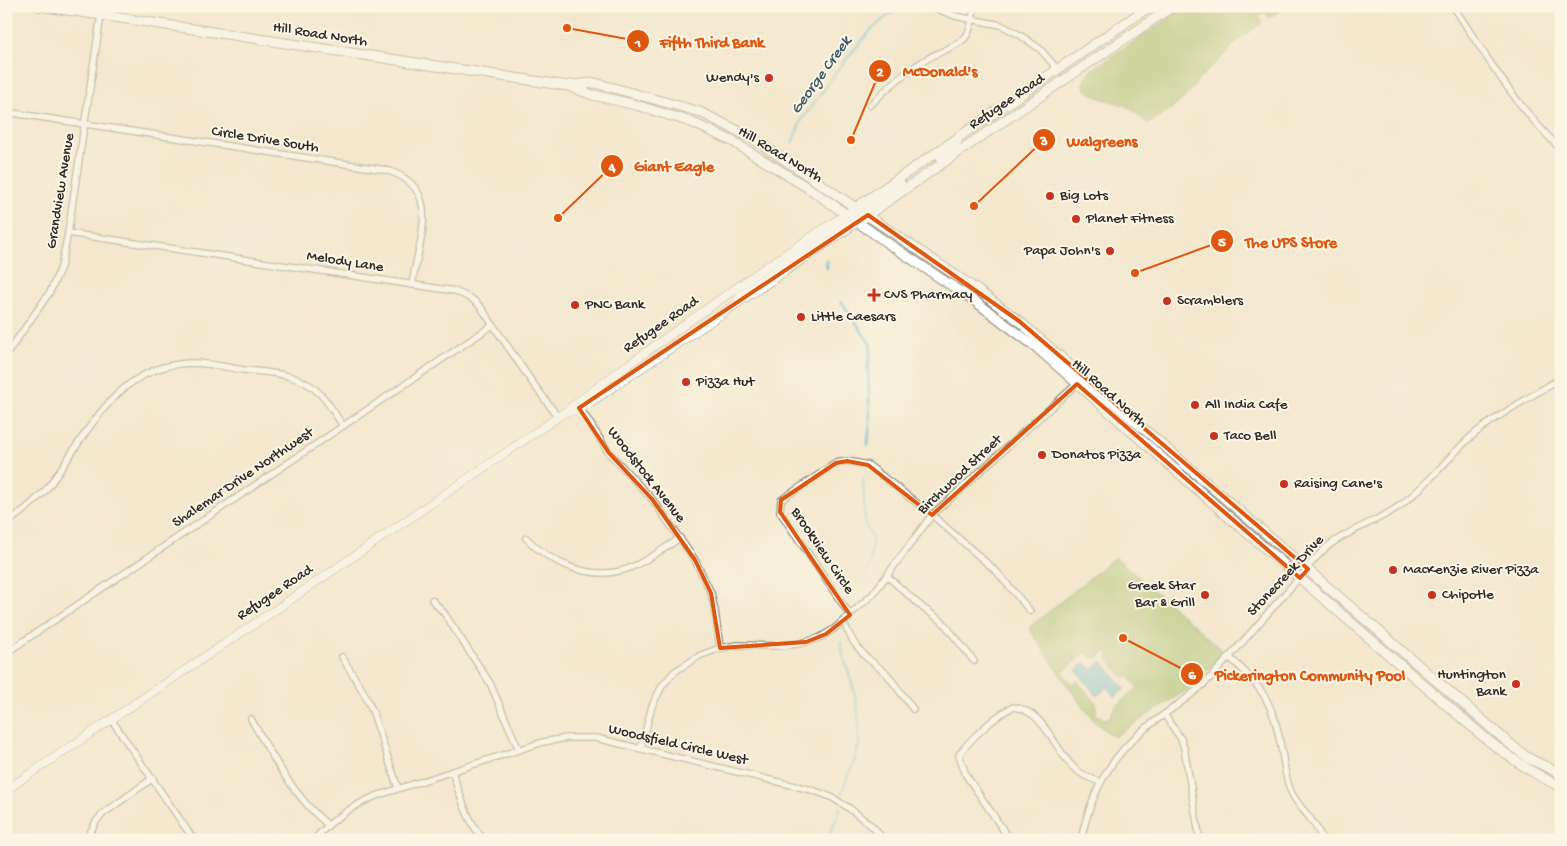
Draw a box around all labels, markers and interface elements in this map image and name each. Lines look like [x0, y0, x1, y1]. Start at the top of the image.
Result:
street label: Hill Road North [271, 19, 369, 51]
callout: Fifth Third Bank [625, 26, 774, 57]
water label: George Creek [787, 32, 858, 119]
text: Fifth Third Bank [659, 34, 766, 54]
text: 1 [634, 35, 641, 53]
callout: McDonald's [868, 55, 987, 86]
text: 2 [876, 64, 884, 82]
text: McDonald's [903, 64, 978, 83]
place label: Wendy's [706, 69, 759, 87]
street label: Refugee Road [966, 69, 1049, 134]
marker: Wendy's [763, 72, 775, 84]
street label: Circle Drive South [210, 123, 320, 157]
street label: Hill Road North [734, 123, 826, 187]
callout: Walgreens [1032, 125, 1148, 156]
street label: Grandview Avenue [43, 132, 79, 250]
text: 3 [1039, 133, 1048, 151]
text: Walgreens [1066, 134, 1139, 153]
callout: Giant Eagle [599, 150, 724, 181]
text: 4 [607, 159, 616, 177]
text: Giant Eagle [634, 159, 715, 178]
place label: Big Lots [1059, 187, 1108, 205]
marker: Big Lots [1044, 190, 1056, 202]
place label: Planet Fitness [1085, 210, 1174, 228]
marker: Planet Fitness [1070, 213, 1082, 225]
callout: The UPS Store [1210, 226, 1347, 257]
text: 5 [1218, 234, 1226, 252]
text: The UPS Store [1243, 235, 1338, 254]
place label: Papa John's [1023, 242, 1100, 260]
marker: Papa John's [1104, 245, 1116, 257]
street label: Melody Lane [305, 247, 385, 277]
place label: CVS Pharmacy [884, 286, 973, 304]
marker: CVS Pharmacy [868, 289, 880, 301]
street label: Refugee Road [620, 292, 703, 357]
place label: Scramblers [1177, 292, 1244, 310]
marker: Scramblers [1161, 295, 1173, 307]
place label: PNC Bank [584, 296, 646, 314]
marker: PNC Bank [569, 299, 581, 311]
place label: Little Caesars [811, 308, 896, 326]
marker: Little Caesars [795, 311, 807, 323]
street label: Hill Road North [1068, 355, 1150, 433]
place label: Pizza Hut [695, 373, 756, 391]
marker: Pizza Hut [680, 376, 692, 388]
place label: All India Cafe [1205, 396, 1288, 414]
marker: All India Cafe [1189, 399, 1201, 411]
street label: Shalemar Drive Northwest [169, 423, 319, 532]
street label: Woodstock Avenue [603, 423, 689, 527]
place label: Taco Bell [1223, 427, 1277, 445]
street label: Birchwood Street [913, 430, 1007, 519]
marker: Taco Bell [1208, 430, 1220, 442]
place label: Donatos Pizza [1051, 446, 1142, 464]
marker: Donatos Pizza [1036, 449, 1048, 461]
place label: Raising Cane's [1294, 475, 1383, 493]
marker: Raising Cane's [1278, 478, 1290, 490]
street label: Brookview Circle [786, 503, 858, 598]
street label: Stonecreek Drive [1244, 531, 1328, 620]
street label: Refugee Road [234, 560, 317, 625]
place label: MacKenzie River Pizza [1403, 561, 1539, 579]
marker: MacKenzie River Pizza [1387, 564, 1399, 576]
place label: Greek Star Bar & Grill [1128, 577, 1197, 612]
place label: Chipotle [1442, 586, 1494, 604]
marker: Greek Star Bar & Grill [1199, 589, 1211, 601]
marker: Chipotle [1426, 589, 1438, 601]
callout: Pickerington Community Pool [1180, 659, 1416, 690]
place label: Huntington Bank [1437, 666, 1507, 701]
text: 6 [1188, 667, 1196, 685]
text: Pickerington Community Pool [1214, 668, 1406, 687]
marker: Huntington Bank [1510, 678, 1522, 690]
street label: Woodsfield Circle West [607, 720, 751, 770]

